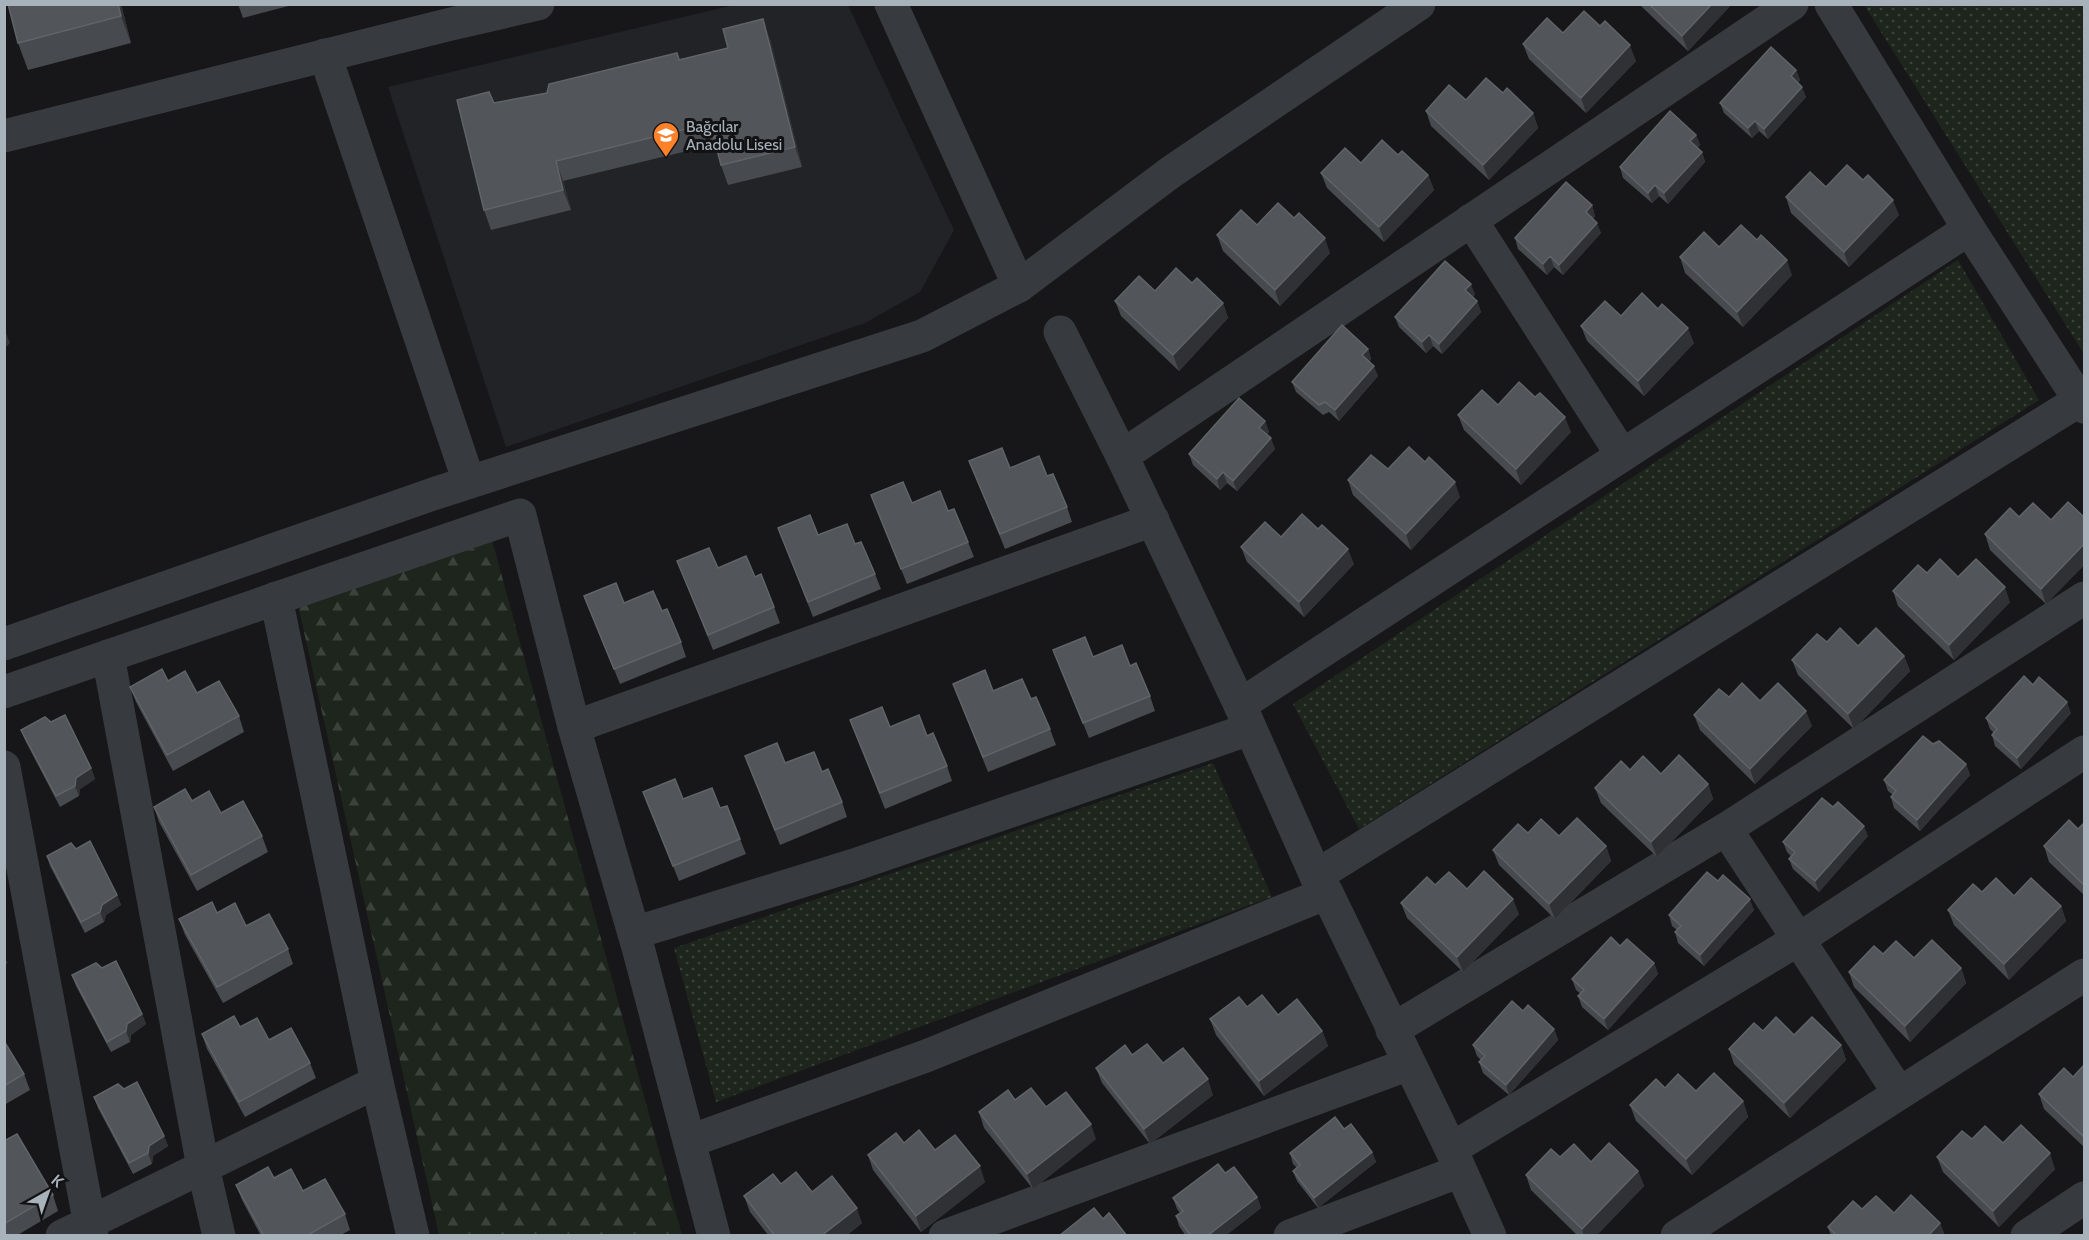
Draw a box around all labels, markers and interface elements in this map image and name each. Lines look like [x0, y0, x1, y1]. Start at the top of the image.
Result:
place label: Bağcılar Anadolu Lisesi [686, 117, 782, 154]
school or university icon: Bağcılar Anadolu Lisesi [651, 120, 681, 158]
north arrow [18, 1162, 78, 1222]
text: K [47, 1170, 67, 1191]

